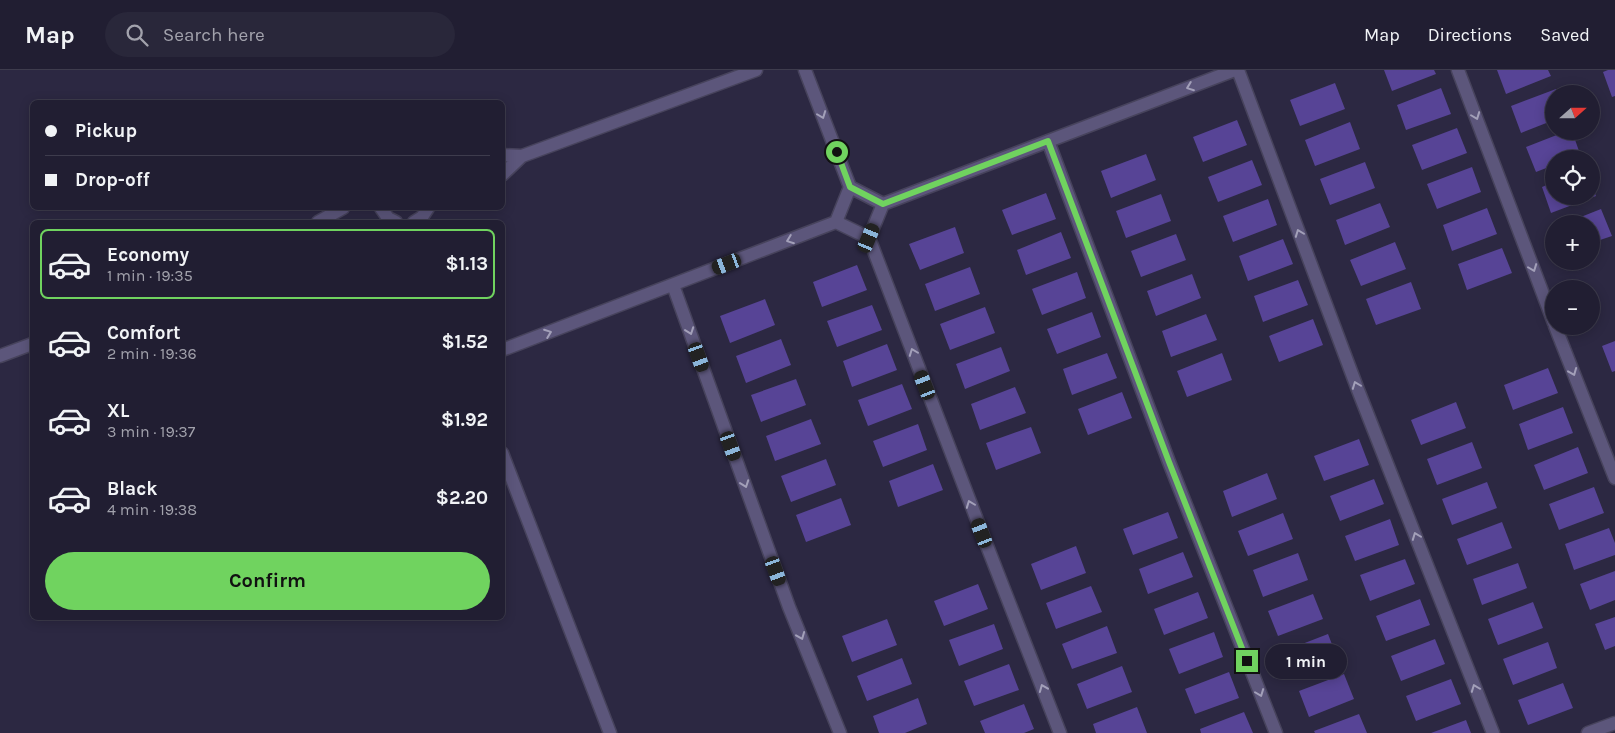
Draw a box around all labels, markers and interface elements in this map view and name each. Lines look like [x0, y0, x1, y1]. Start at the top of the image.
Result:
search box [105, 12, 455, 57]
text: Map [25, 21, 75, 49]
icon: search [123, 21, 151, 49]
text: Search here [163, 24, 265, 46]
text: Map [1364, 24, 1400, 46]
text: Directions [1428, 24, 1512, 46]
text: Saved [1540, 24, 1590, 46]
one-way arrow [1186, 81, 1194, 91]
north arrow [1545, 85, 1600, 140]
map controls [1545, 85, 1600, 335]
one-way arrow [816, 111, 826, 119]
one-way arrow [1470, 111, 1480, 119]
text: Pickup [75, 120, 137, 142]
route start [826, 141, 848, 163]
button: locate [1545, 150, 1600, 205]
text: Drop-off [75, 169, 150, 191]
button: + [1545, 215, 1600, 270]
car [856, 221, 881, 255]
one-way arrow [1295, 229, 1305, 238]
one-way arrow [787, 234, 795, 244]
icon: car [47, 242, 92, 287]
text: Economy [107, 244, 189, 266]
car [710, 252, 743, 276]
text: $1.13 [445, 253, 488, 275]
one-way arrow [1527, 263, 1537, 271]
text: 1 min · 19:35 [107, 266, 193, 285]
button: − [1545, 280, 1600, 335]
icon: car [47, 320, 92, 365]
text: Comfort [107, 322, 181, 344]
one-way arrow [684, 326, 694, 335]
one-way arrow [543, 329, 552, 339]
text: $1.52 [441, 331, 488, 353]
car [686, 340, 711, 374]
text: 2 min · 19:36 [107, 344, 197, 363]
one-way arrow [909, 348, 919, 357]
one-way arrow [1567, 367, 1577, 375]
car [912, 368, 937, 402]
one-way arrow [1352, 381, 1362, 390]
icon: car [47, 398, 92, 443]
text: XL [107, 400, 129, 422]
text: $1.92 [441, 409, 488, 431]
text: 3 min · 19:37 [107, 422, 195, 441]
car [718, 429, 743, 463]
icon: car [47, 476, 92, 521]
text: Black [107, 478, 158, 500]
one-way arrow [739, 479, 749, 488]
text: $2.20 [436, 487, 488, 509]
text: 4 min · 19:38 [107, 500, 197, 519]
one-way arrow [966, 500, 977, 509]
car [969, 516, 994, 550]
one-way arrow [1411, 532, 1422, 541]
button: Confirm [45, 552, 490, 610]
car [763, 554, 788, 588]
one-way arrow [795, 632, 805, 640]
callout: 1 min [1264, 644, 1347, 678]
route end [1236, 650, 1258, 672]
text: 1 min [1286, 652, 1326, 671]
one-way arrow [1038, 684, 1049, 693]
one-way arrow [1471, 684, 1481, 692]
one-way arrow [1254, 688, 1264, 697]

